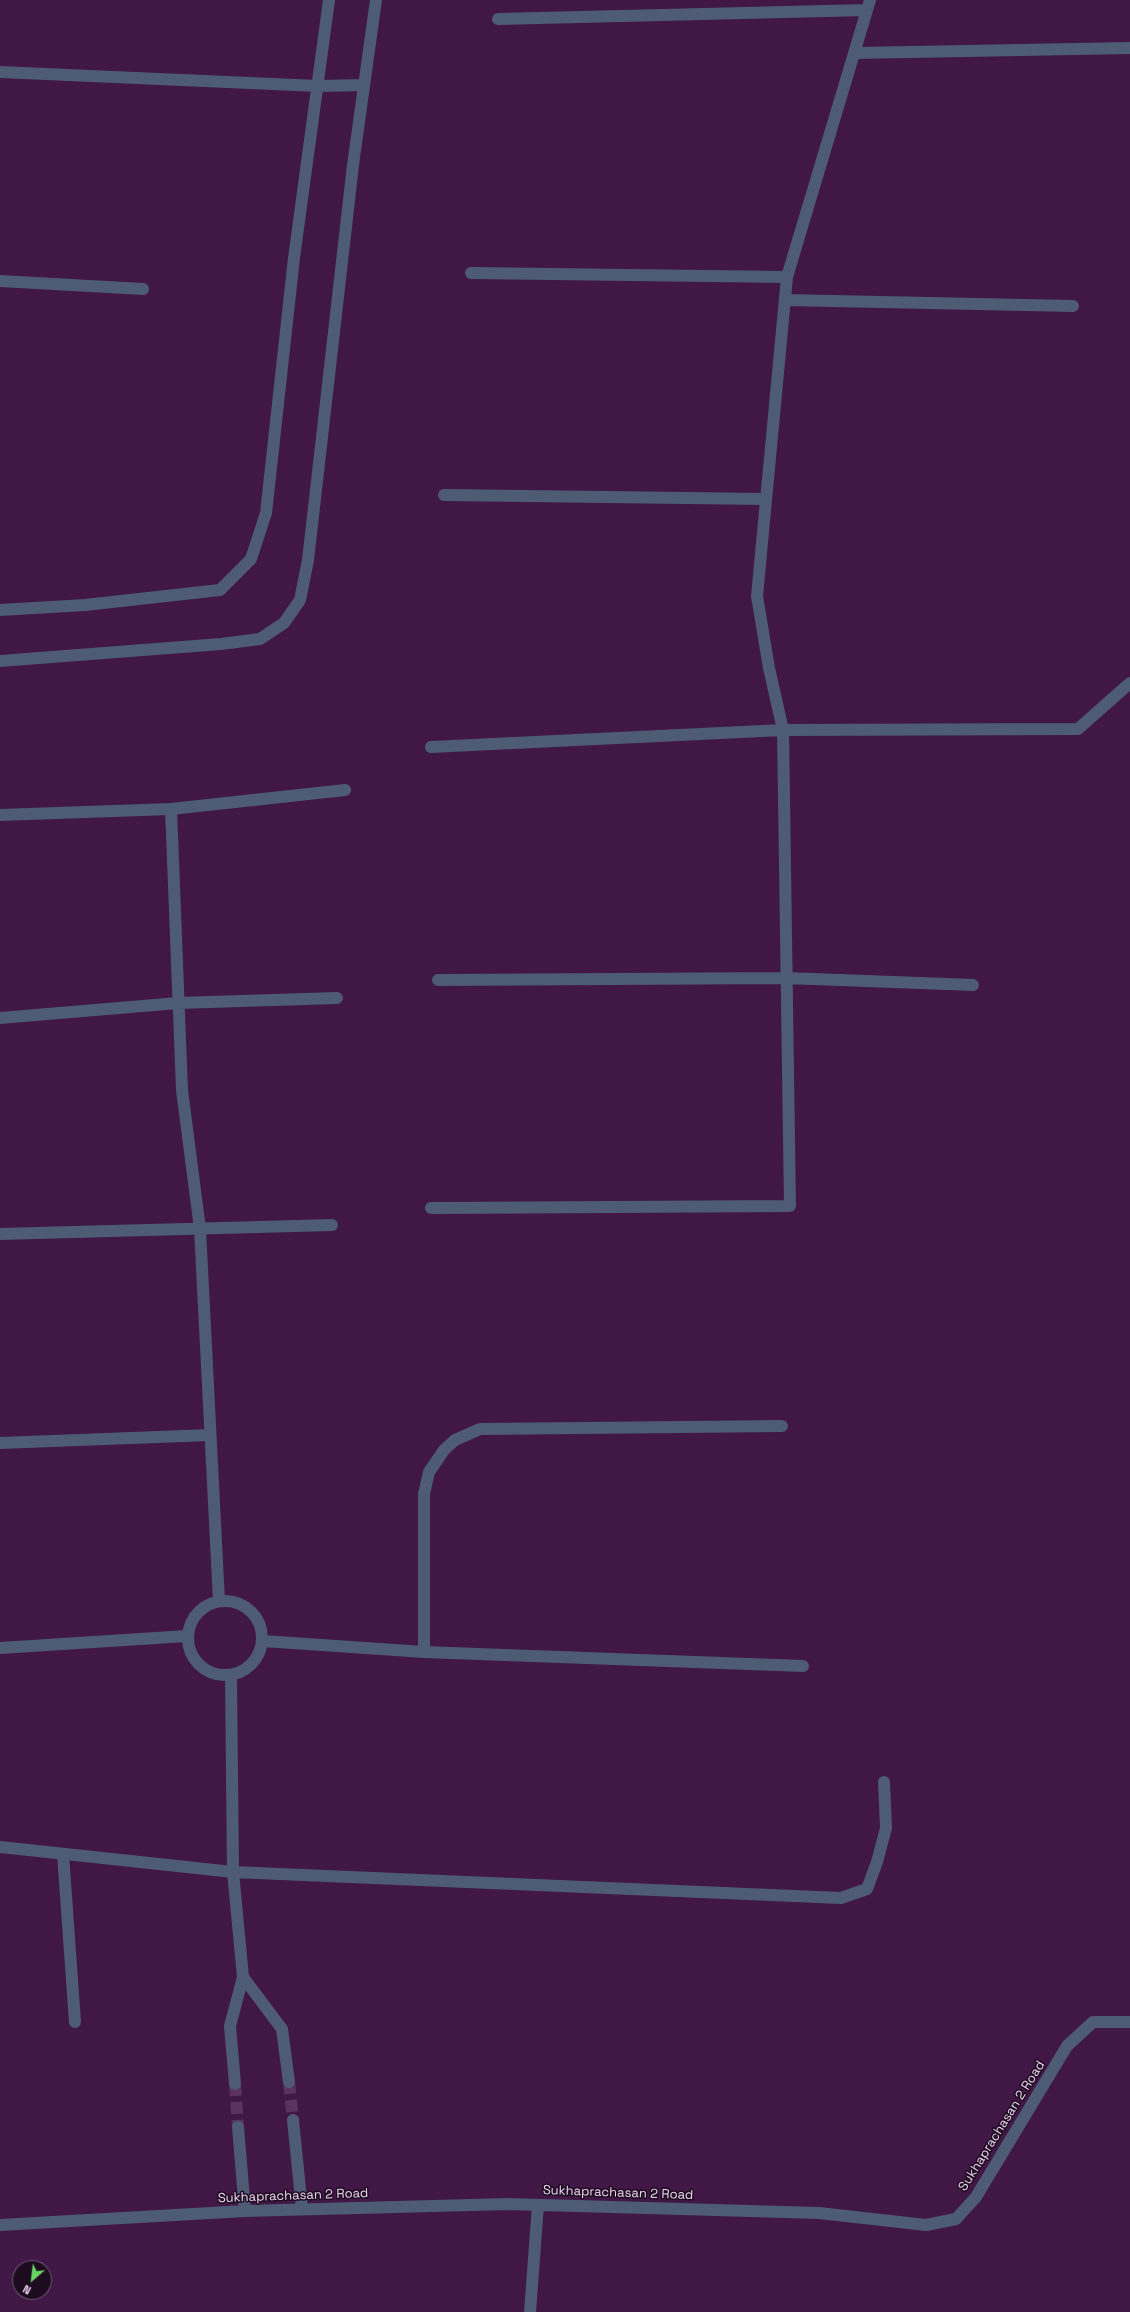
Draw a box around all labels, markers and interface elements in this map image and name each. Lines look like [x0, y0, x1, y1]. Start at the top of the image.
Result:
street label: Sukhaprachasan 2 Road [955, 2058, 1049, 2194]
street label: Sukhaprachasan 2 Road [542, 2183, 694, 2203]
street label: Sukhaprachasan 2 Road [217, 2186, 369, 2206]
north arrow [12, 2260, 52, 2300]
text: N [20, 2282, 33, 2298]

